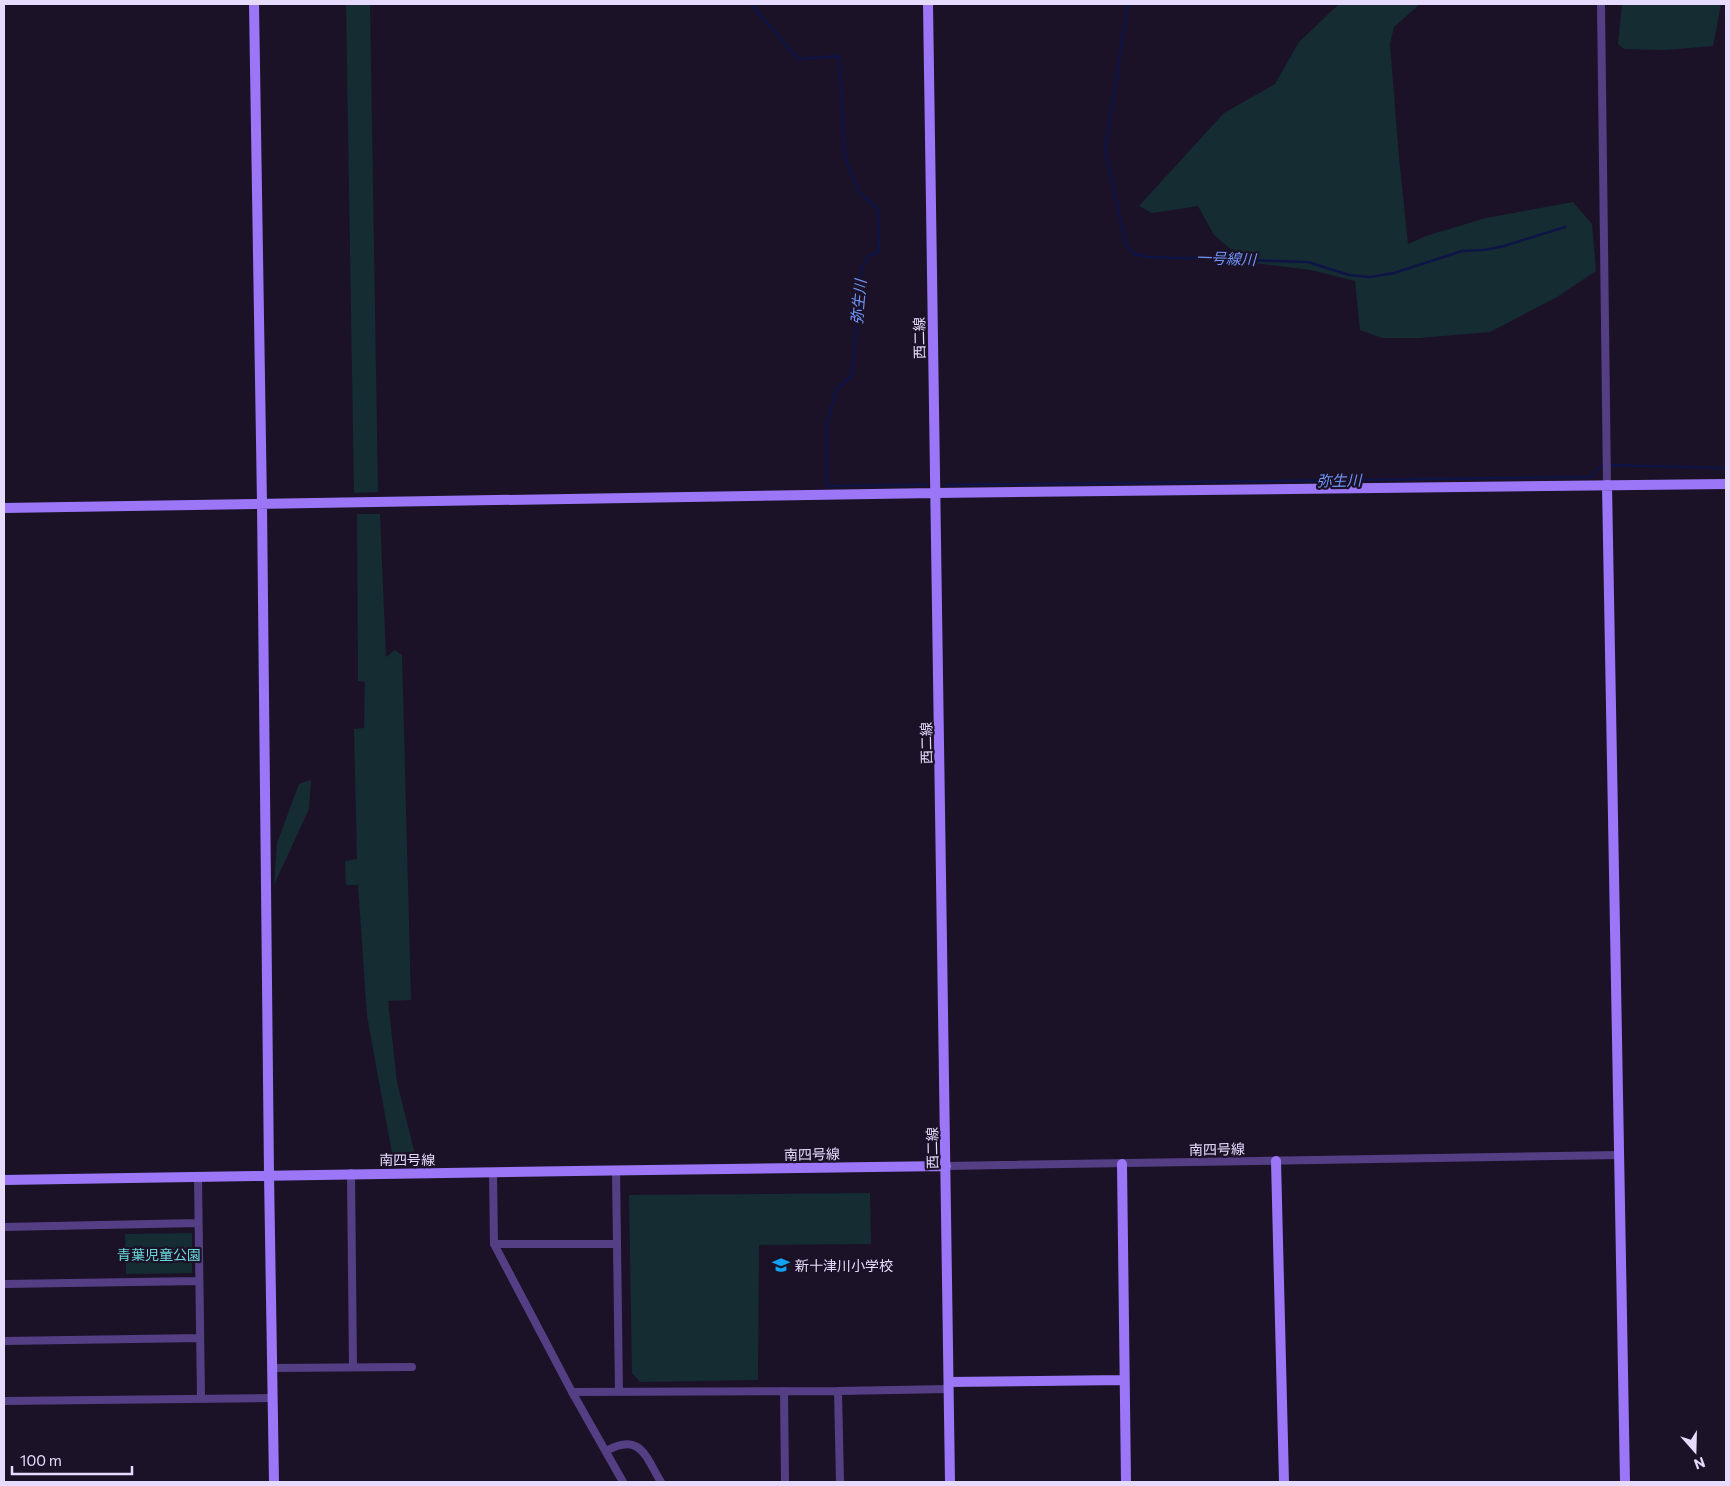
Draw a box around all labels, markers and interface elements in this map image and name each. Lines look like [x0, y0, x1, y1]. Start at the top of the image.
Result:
water label: 一号線川 [1196, 248, 1258, 268]
water label: 弥生川 [847, 277, 869, 325]
street label: 西二線 [910, 317, 928, 359]
water label: 弥生川 [1316, 471, 1364, 489]
street label: 西二線 [917, 722, 935, 764]
street label: 西二線 [923, 1127, 941, 1169]
street label: 南四号線 [1189, 1140, 1245, 1158]
street label: 南四号線 [784, 1145, 840, 1163]
street label: 南四号線 [379, 1151, 435, 1168]
park label: 青葉児童公園 [117, 1246, 201, 1263]
school or university icon: 新十津川小学校 [771, 1255, 791, 1275]
place label: 新十津川小学校 [795, 1257, 893, 1274]
north arrow [1670, 1426, 1720, 1476]
scale bar [12, 1444, 132, 1476]
text: 100 m [20, 1451, 62, 1469]
text: N [1692, 1454, 1707, 1473]

